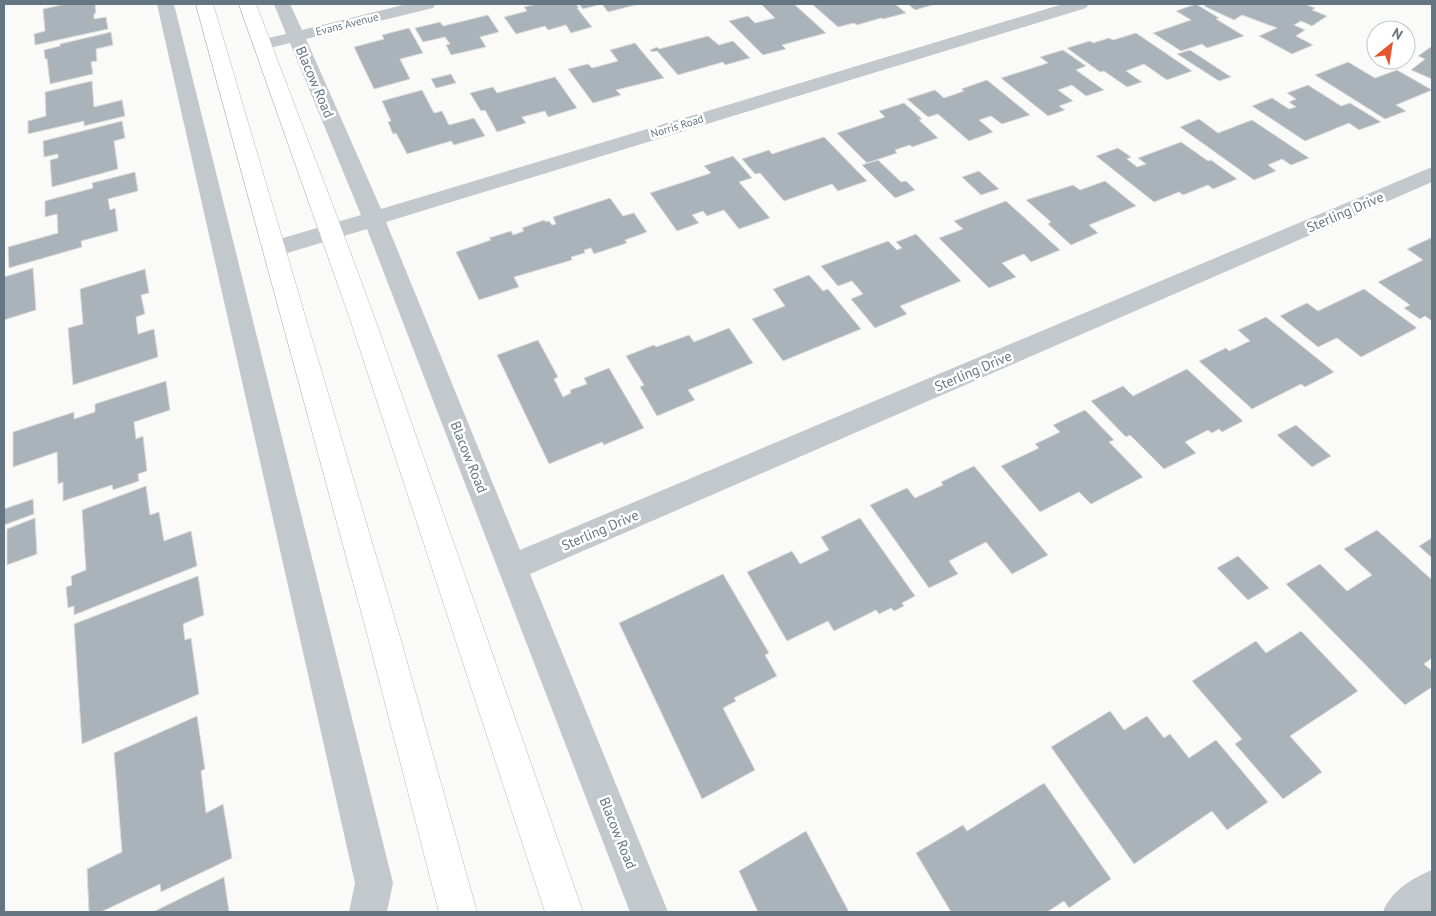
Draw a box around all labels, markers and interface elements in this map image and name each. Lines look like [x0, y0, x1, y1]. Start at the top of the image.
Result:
street label: Evans Avenue [314, 9, 380, 39]
north arrow [1366, 20, 1416, 70]
text: N [1389, 24, 1406, 44]
street label: Blacow Road [292, 44, 338, 120]
street label: Norris Road [649, 111, 705, 141]
street label: Sterling Drive [1304, 188, 1386, 236]
street label: Sterling Drive [932, 347, 1014, 395]
street label: Blacow Road [446, 418, 492, 496]
street label: Sterling Drive [559, 506, 641, 554]
street label: Blacow Road [595, 794, 641, 872]

